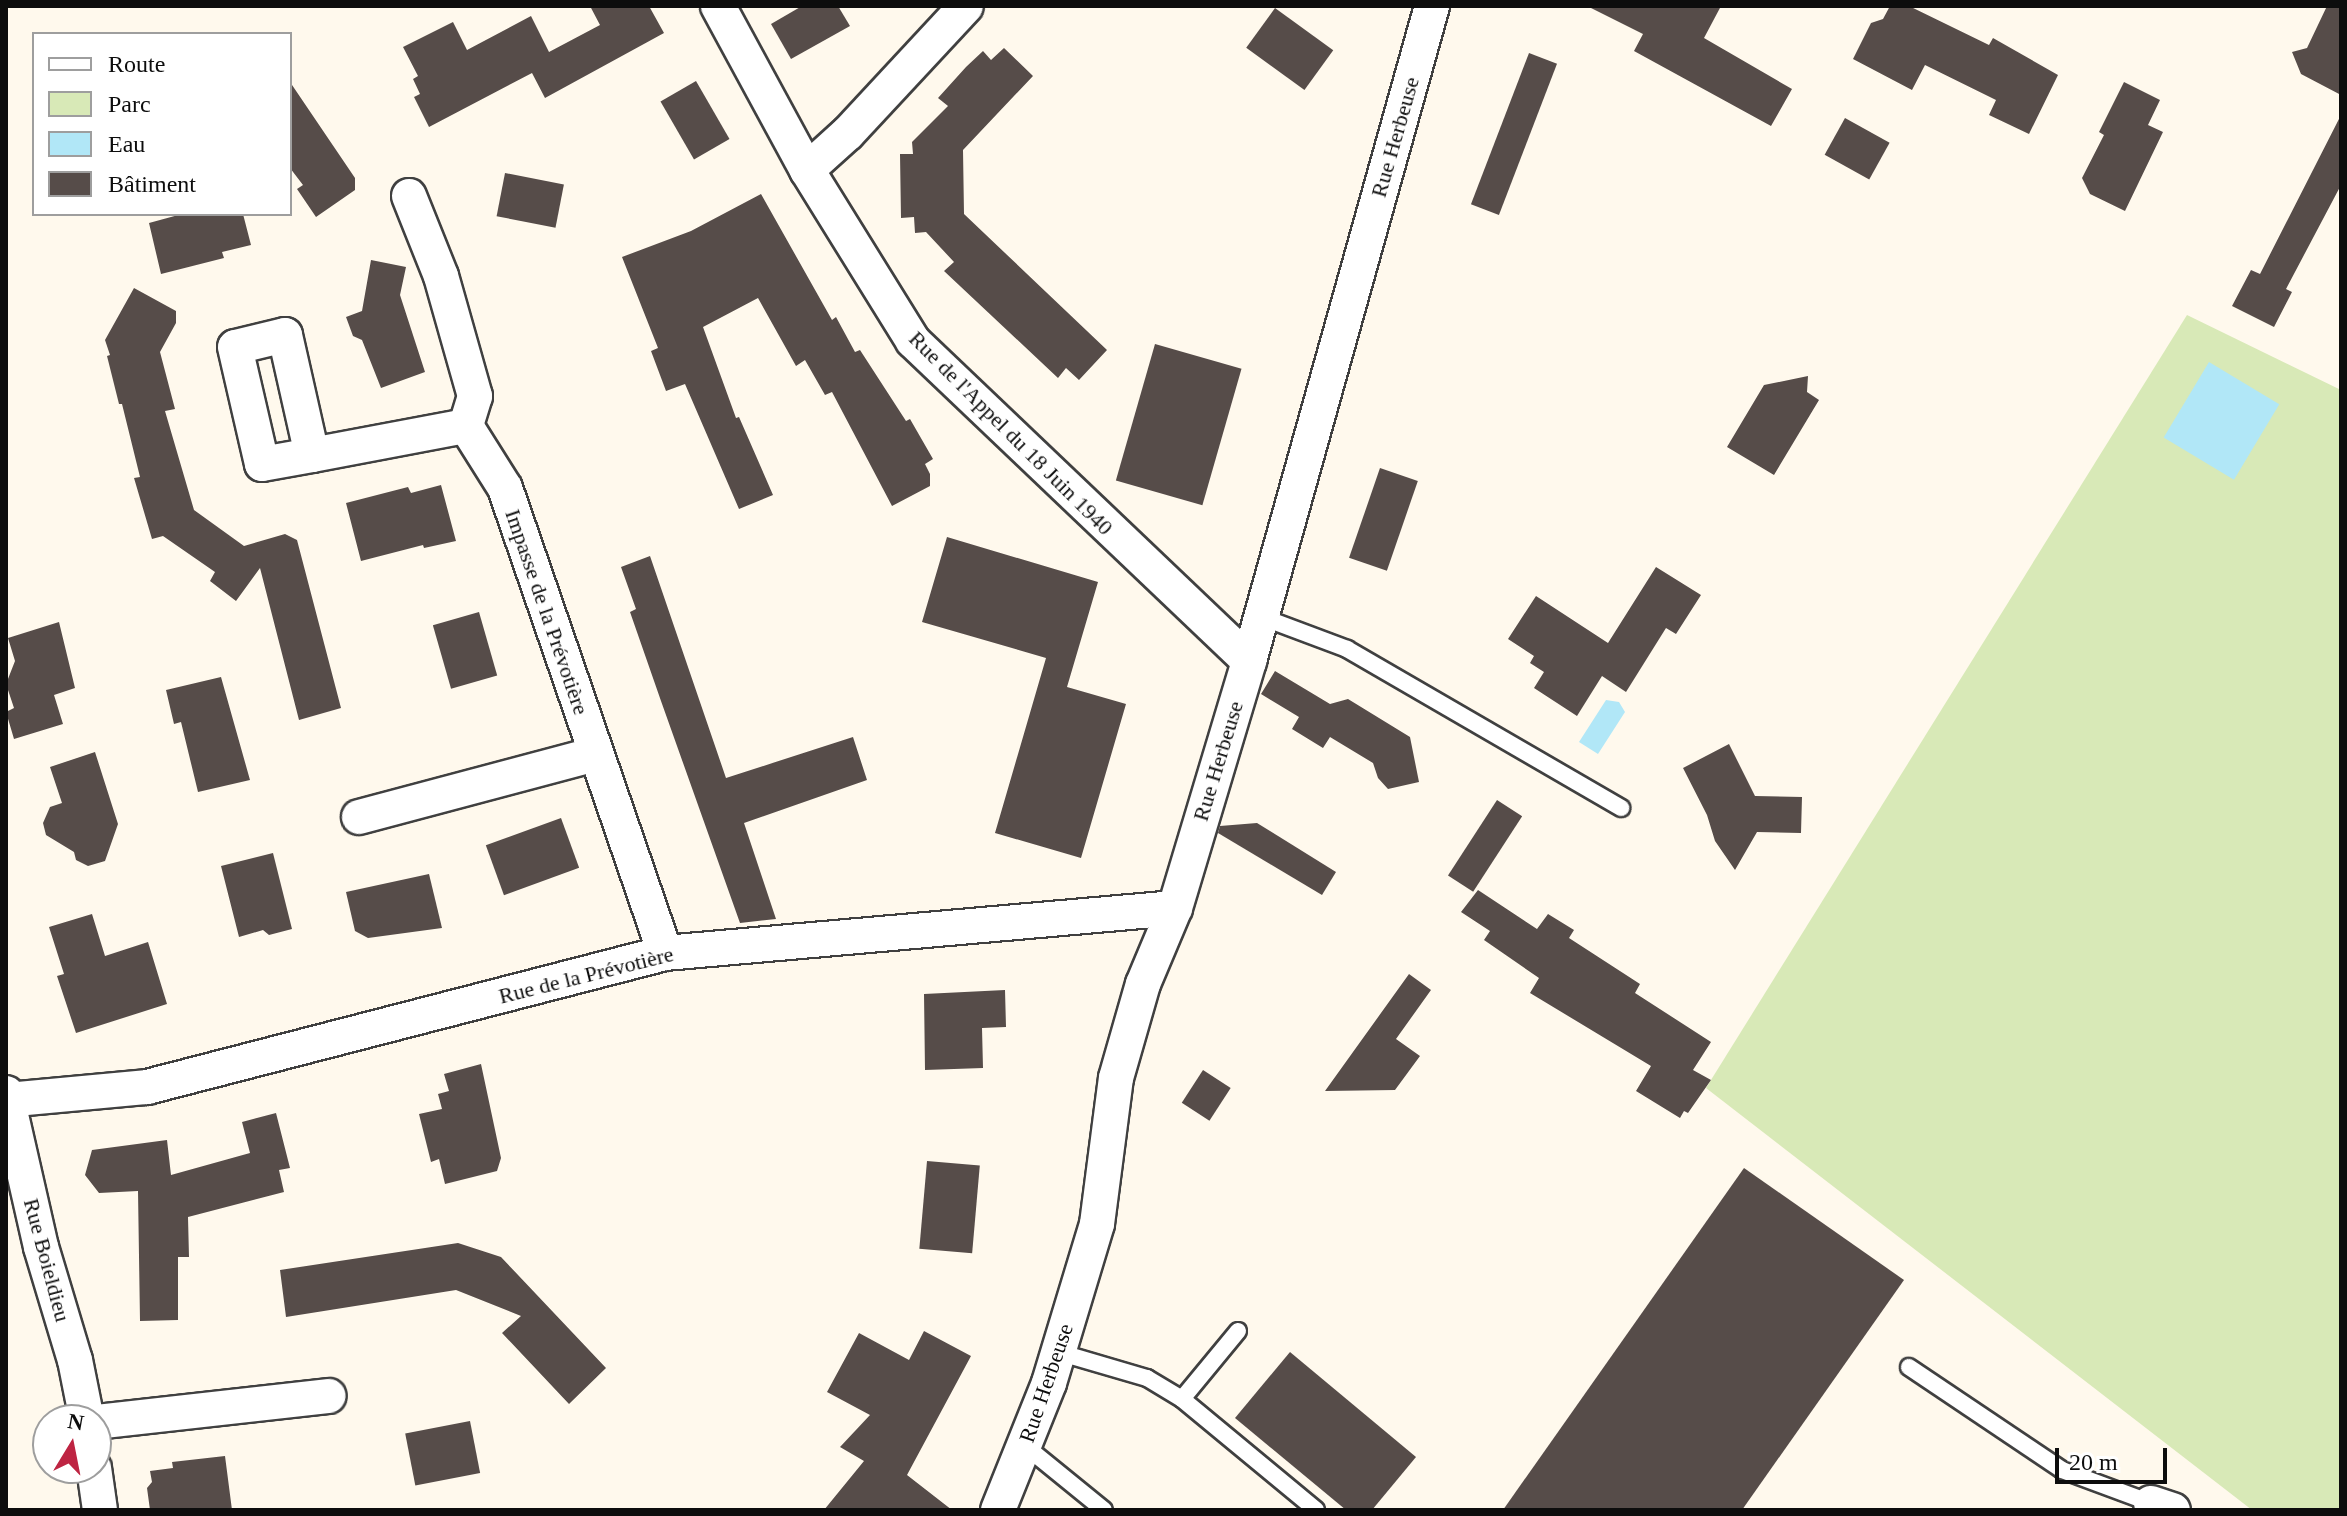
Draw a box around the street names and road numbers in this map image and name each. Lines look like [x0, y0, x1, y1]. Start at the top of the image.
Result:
street label: Rue Herbeuse [1365, 74, 1425, 200]
street label: Rue de l'Appel du 18 Juin 1940 [903, 325, 1119, 541]
street label: Impasse de la Prévotière [499, 506, 595, 718]
street label: Rue Herbeuse [1187, 698, 1249, 824]
street label: Rue de la Prévotière [496, 941, 676, 1009]
street label: Rue Boieldieu [18, 1195, 76, 1325]
street label: Rue Herbeuse [1013, 1320, 1079, 1446]

